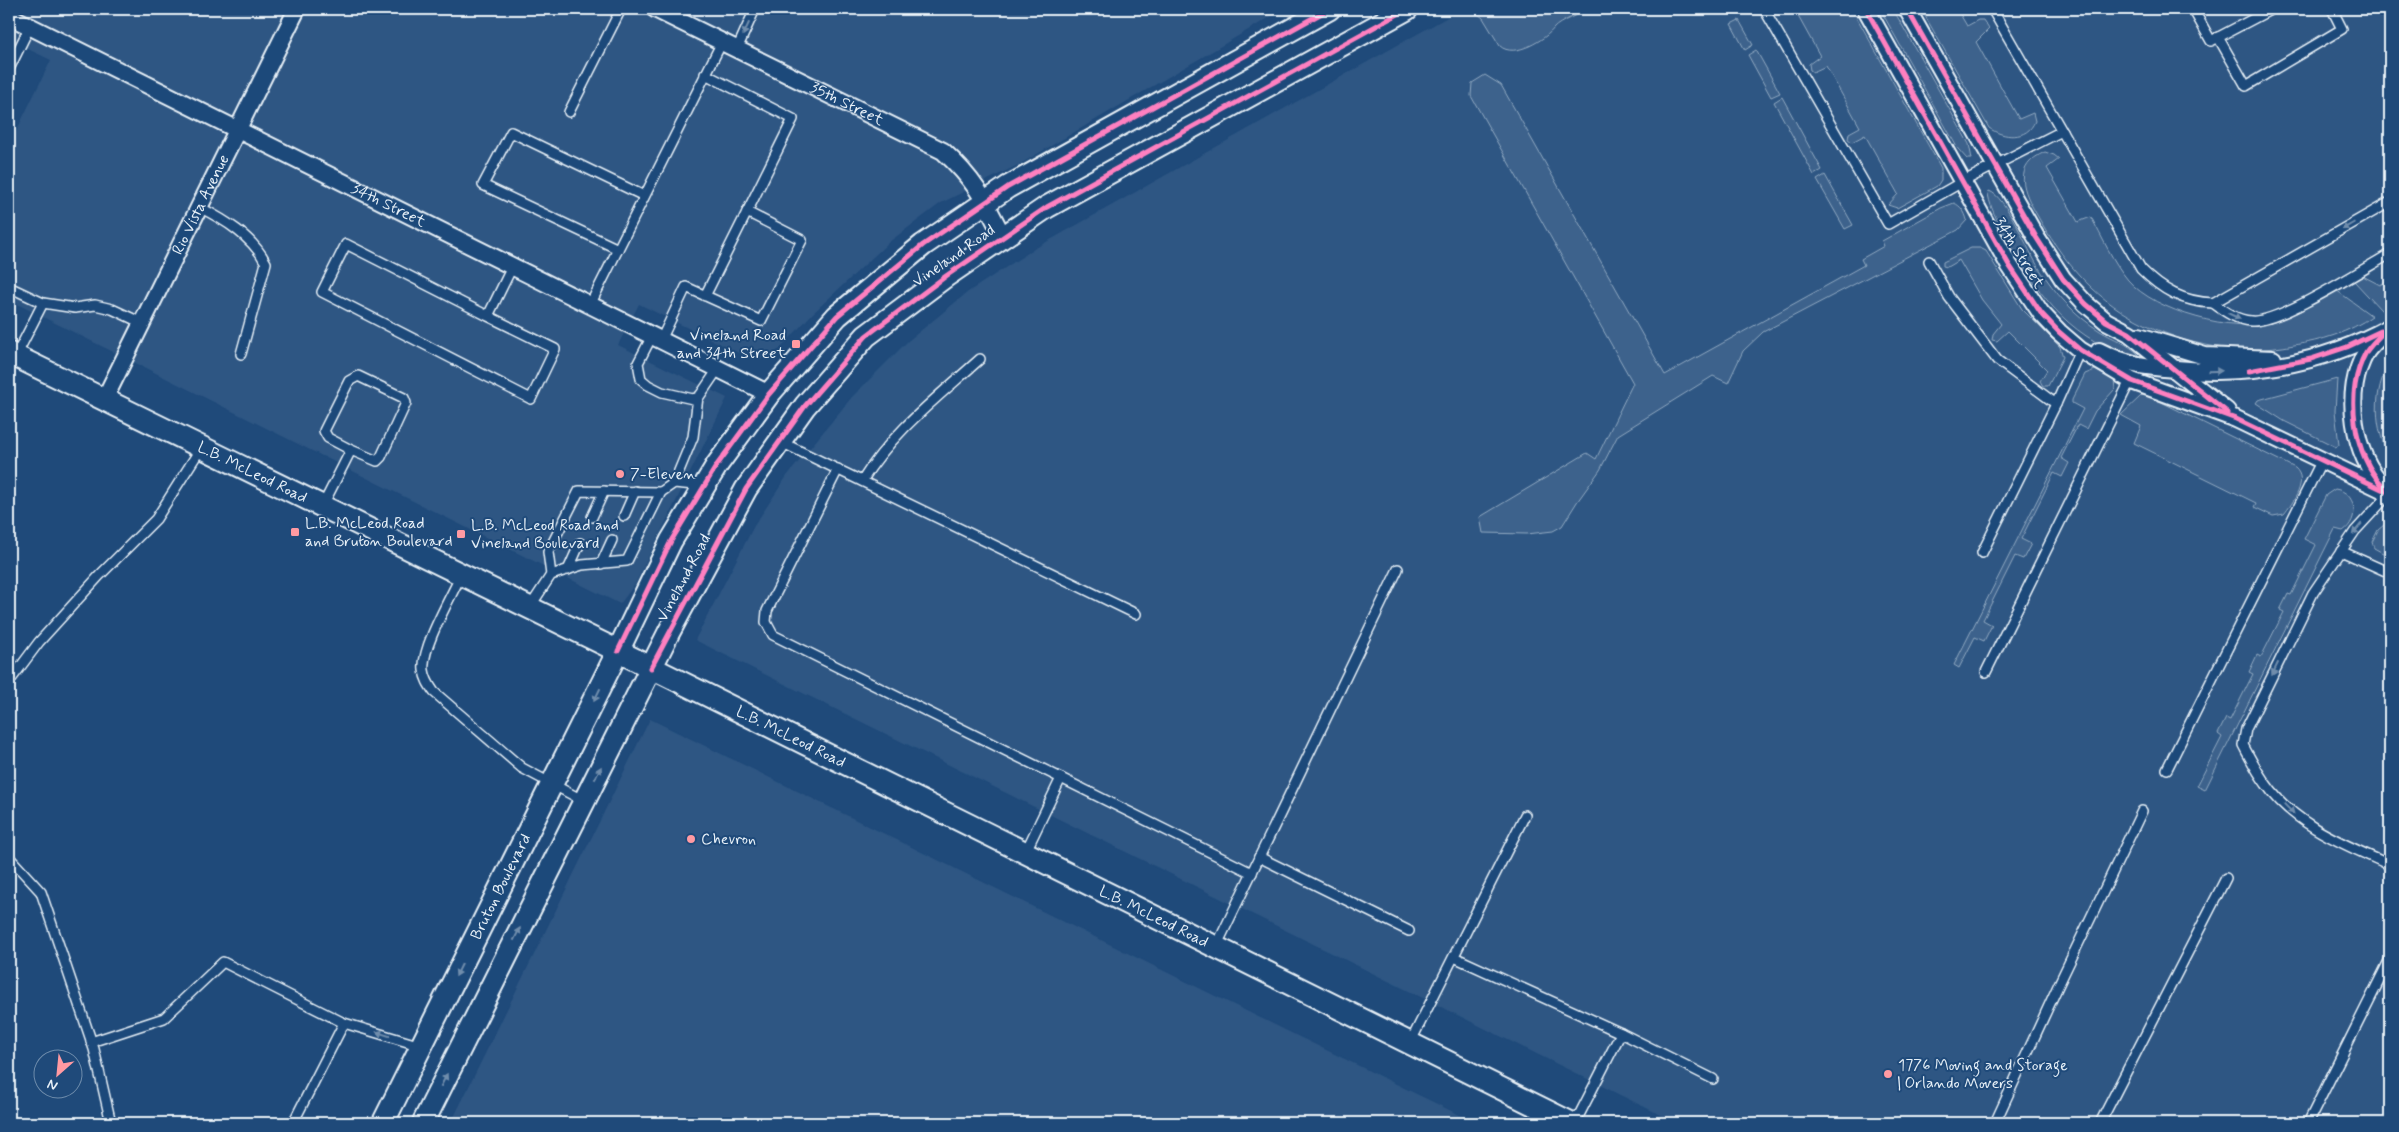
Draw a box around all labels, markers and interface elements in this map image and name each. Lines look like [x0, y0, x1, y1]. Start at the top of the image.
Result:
one-way arrow [742, 22, 750, 36]
street label: 35th Street [807, 77, 888, 131]
street label: Rio Vista Avenue [167, 151, 234, 258]
street label: 34th Street [348, 177, 430, 232]
street label: 34th Street [1989, 213, 2050, 293]
street label: Vineland Road [909, 220, 999, 292]
one-way arrow [2341, 222, 2355, 230]
one-way arrow [2227, 312, 2241, 320]
place label: Vineland Road and 34th Street [677, 325, 787, 364]
marker: Vineland Road and 34th Street [790, 338, 802, 350]
one-way arrow [2207, 367, 2223, 375]
street label: L.B. McLeod Road [194, 436, 311, 508]
place label: 7-Eleven [630, 464, 696, 485]
marker: 7-Eleven [614, 468, 626, 480]
place label: L.B. McLeod Road and Bruton Boulevard [305, 513, 453, 552]
place label: L.B. McLeod Road and Vineland Boulevard [471, 515, 619, 554]
one-way arrow [2352, 523, 2363, 536]
marker: L.B. McLeod Road and Bruton Boulevard [289, 526, 301, 538]
marker: L.B. McLeod Road and Vineland Boulevard [455, 528, 467, 540]
street label: Vineland Road [652, 531, 716, 625]
one-way arrow [2271, 662, 2279, 676]
one-way arrow [593, 688, 601, 702]
street label: L.B. McLeod Road [733, 701, 849, 773]
one-way arrow [594, 766, 602, 781]
one-way arrow [2283, 802, 2295, 814]
place label: Chevron [701, 829, 756, 850]
street label: Bruton Boulevard [465, 830, 536, 943]
marker: Chevron [685, 833, 697, 845]
street label: L.B. McLeod Road [1096, 880, 1212, 952]
one-way arrow [513, 927, 521, 942]
one-way arrow [455, 963, 463, 977]
one-way arrow [375, 1030, 390, 1038]
north arrow [32, 1050, 82, 1100]
place label: 1776 Moving and Storage | Orlando Movers [1898, 1055, 2068, 1094]
marker: 1776 Moving and Storage | Orlando Movers [1882, 1068, 1894, 1080]
one-way arrow [440, 1072, 449, 1087]
text: N [44, 1075, 61, 1095]

